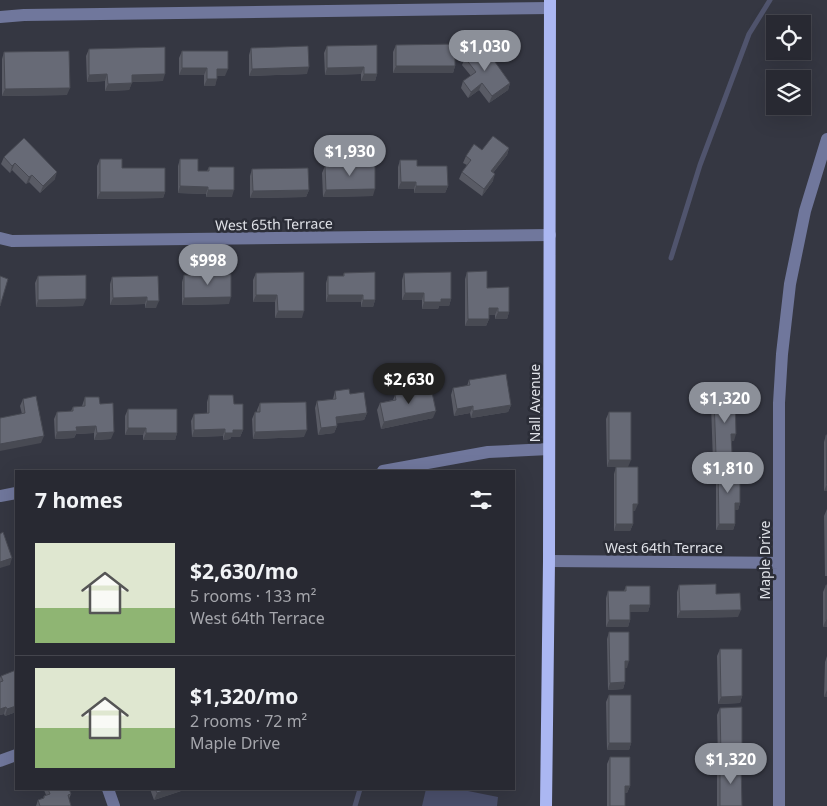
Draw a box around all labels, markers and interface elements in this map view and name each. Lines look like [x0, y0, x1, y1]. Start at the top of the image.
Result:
map controls [766, 15, 811, 115]
button: locate [766, 15, 811, 60]
pin: $1,030 [444, 30, 526, 72]
text: $1,030 [460, 35, 510, 57]
button: layers [766, 70, 811, 115]
pin: $1,930 [309, 134, 391, 177]
text: $1,930 [325, 140, 375, 162]
street label: West 65th Terrace [215, 213, 333, 235]
pin: $998 [178, 244, 238, 286]
text: $998 [190, 249, 226, 271]
pin: $2,630 [368, 362, 450, 405]
street label: Nall Avenue [525, 364, 544, 442]
text: $2,630 [384, 368, 434, 390]
pin: $1,320 [684, 382, 766, 424]
text: $1,320 [700, 387, 750, 409]
pin: $1,810 [687, 452, 769, 494]
text: $1,810 [703, 457, 753, 479]
text: 7 homes [35, 486, 123, 514]
icon: filters [467, 486, 495, 514]
street label: Maple Drive [755, 520, 774, 599]
street label: West 64th Terrace [605, 538, 723, 557]
text: $2,630/mo [190, 557, 298, 585]
icon: home [75, 563, 135, 623]
text: 5 rooms · 133 m² [190, 585, 316, 607]
text: West 64th Terrace [190, 607, 325, 629]
text: $1,320/mo [190, 682, 298, 710]
icon: home [75, 688, 135, 748]
text: 2 rooms · 72 m² [190, 710, 307, 732]
text: Maple Drive [190, 732, 280, 754]
pin: $1,320 [690, 742, 772, 785]
text: $1,320 [706, 748, 756, 770]

